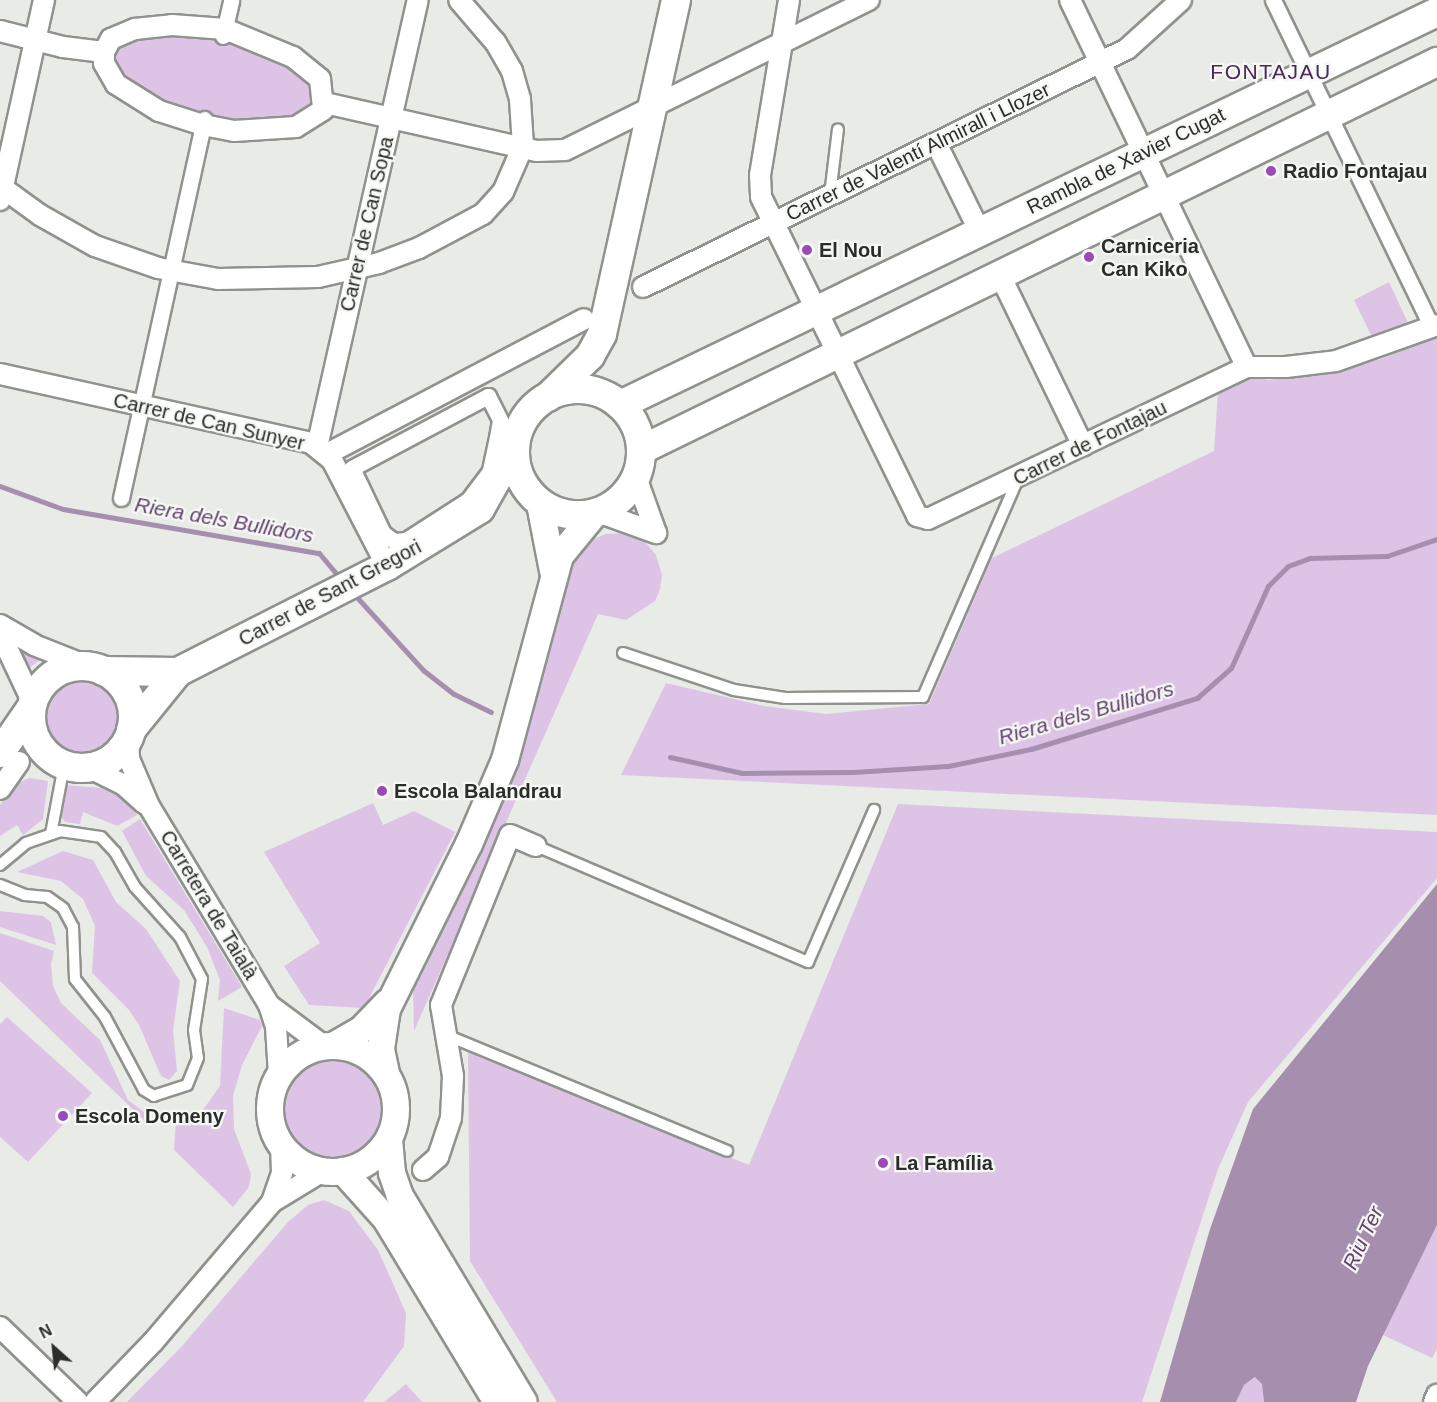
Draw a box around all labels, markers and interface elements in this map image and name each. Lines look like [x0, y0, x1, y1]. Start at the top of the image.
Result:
district label: FONTAJAU [1210, 59, 1332, 85]
street label: Carrer de Valentí Almirall i Llozer [782, 77, 1054, 227]
street label: Rambla de Xavier Cugat [1023, 102, 1229, 220]
street label: Carrer de Can Sopa [335, 134, 399, 314]
place label: Radio Fontajau [1283, 159, 1427, 183]
marker: Radio Fontajau [1264, 164, 1278, 178]
place label: Carniceria Can Kiko [1101, 234, 1199, 281]
place label: El Nou [819, 238, 882, 262]
marker: El Nou [800, 243, 814, 257]
marker: Carniceria Can Kiko [1082, 250, 1096, 264]
street label: Carrer de Can Sunyer [111, 388, 307, 456]
street label: Carrer de Fontajau [1009, 395, 1171, 491]
water label: Riera dels Bullidors [133, 492, 315, 548]
street label: Carrer de Sant Gregori [235, 535, 425, 651]
water label: Riera dels Bullidors [996, 676, 1176, 750]
place label: Escola Balandrau [394, 779, 562, 803]
marker: Escola Balandrau [375, 784, 389, 798]
street label: Carretera de Taialà [155, 826, 263, 984]
place label: Escola Domeny [75, 1104, 224, 1128]
marker: Escola Domeny [56, 1109, 70, 1123]
place label: La Família [895, 1151, 993, 1175]
marker: La Família [876, 1156, 890, 1170]
water label: Riu Ter [1337, 1202, 1389, 1274]
north arrow [24, 1318, 84, 1378]
text: N [37, 1321, 55, 1342]

